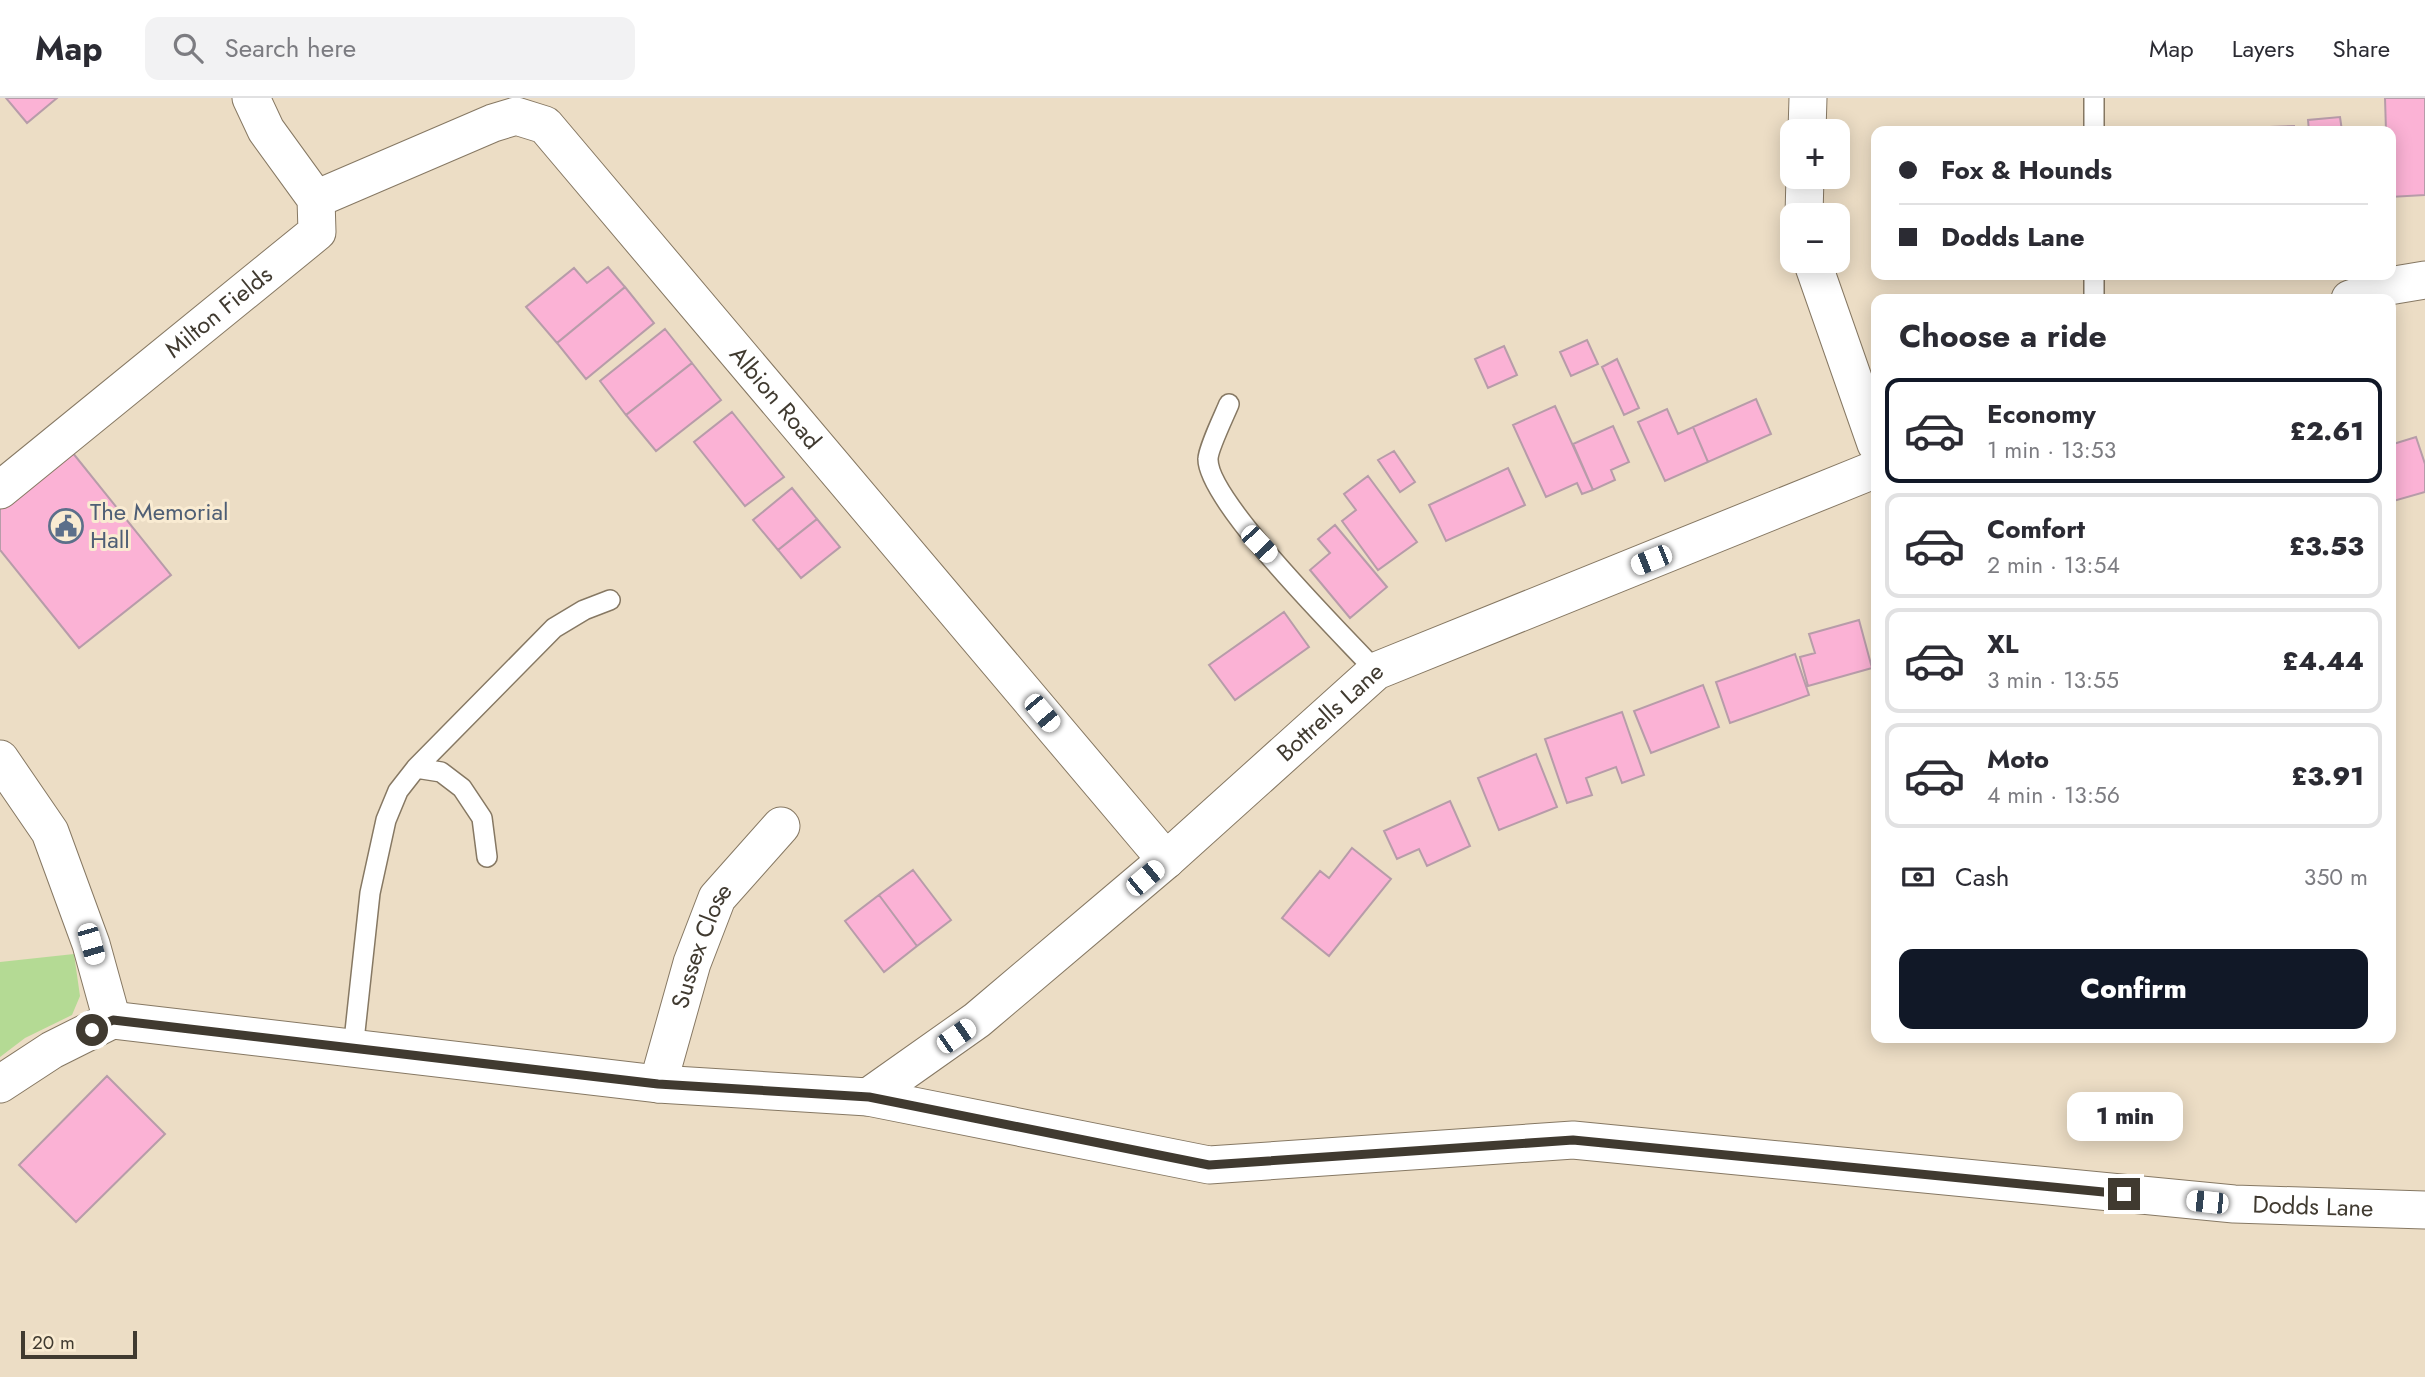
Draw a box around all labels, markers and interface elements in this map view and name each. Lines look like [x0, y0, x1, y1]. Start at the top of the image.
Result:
search box [145, 17, 635, 80]
text: Map [35, 25, 103, 72]
icon: search [169, 29, 207, 67]
text: Search here [225, 29, 356, 67]
text: Map [2149, 31, 2194, 66]
text: Layers [2232, 31, 2294, 66]
text: Share [2332, 31, 2390, 66]
map controls [1780, 119, 1850, 273]
button: + [1780, 119, 1850, 189]
text: Fox & Hounds [1941, 151, 2112, 189]
button: − [1780, 203, 1850, 273]
text: Dodds Lane [1941, 218, 2085, 256]
street label: Milton Fields [157, 257, 280, 366]
text: Choose a ride [1899, 313, 2107, 359]
street label: Albion Road [722, 338, 830, 457]
text: Economy [1987, 395, 2096, 433]
icon: car [1903, 399, 1966, 462]
text: £2.61 [2290, 412, 2364, 450]
text: 1 min · 13:53 [1987, 433, 2116, 467]
place label: The Memorial Hall [90, 494, 228, 557]
public building icon: The Memorial Hall [47, 507, 85, 545]
text: Comfort [1987, 510, 2085, 548]
icon: car [1903, 514, 1966, 577]
car [1237, 521, 1282, 567]
text: £3.53 [2289, 527, 2364, 565]
car [1628, 542, 1675, 578]
text: 2 min · 13:54 [1987, 548, 2120, 582]
text: XL [1987, 625, 2019, 663]
icon: car [1903, 629, 1966, 692]
text: £4.44 [2282, 642, 2364, 680]
street label: Bottrells Lane [1269, 654, 1391, 770]
text: 3 min · 13:55 [1987, 663, 2119, 697]
car [1021, 690, 1064, 736]
text: Moto [1987, 740, 2049, 778]
icon: car [1903, 744, 1966, 807]
text: £3.91 [2291, 757, 2364, 795]
text: 4 min · 13:56 [1987, 778, 2120, 812]
car [1123, 856, 1168, 900]
icon: cash [1899, 858, 1937, 896]
text: Cash [1955, 858, 2009, 896]
text: 350 m [2304, 860, 2368, 894]
street label: Sussex Close [662, 874, 740, 1012]
car [76, 921, 107, 967]
button: Confirm [1899, 949, 2368, 1029]
route start [76, 1014, 108, 1046]
car [933, 1015, 980, 1057]
callout: 1 min [2066, 1093, 2182, 1142]
text: 1 min [2096, 1099, 2154, 1133]
route end [2108, 1178, 2140, 1210]
street label: Dodds Lane [2252, 1187, 2374, 1225]
car [2186, 1189, 2229, 1215]
scale bar [21, 1328, 136, 1360]
text: 20 m [32, 1329, 75, 1356]

